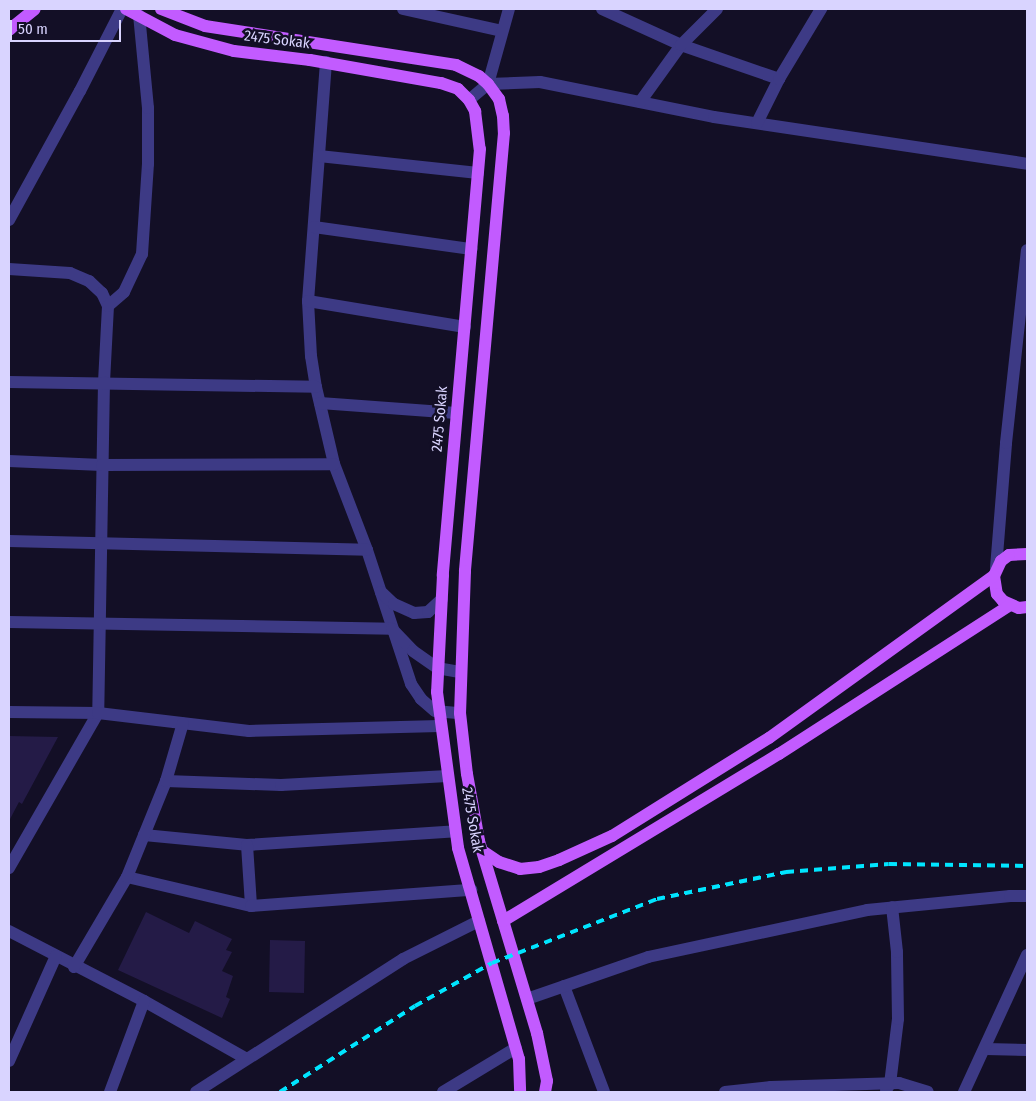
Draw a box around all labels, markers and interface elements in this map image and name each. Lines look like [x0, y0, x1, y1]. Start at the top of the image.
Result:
scale bar [12, 10, 124, 42]
text: 50 m [18, 20, 48, 38]
street label: 2475 Sokak [243, 27, 311, 53]
street label: 2475 Sokak [428, 385, 452, 453]
street label: 2475 Sokak [457, 786, 487, 854]

